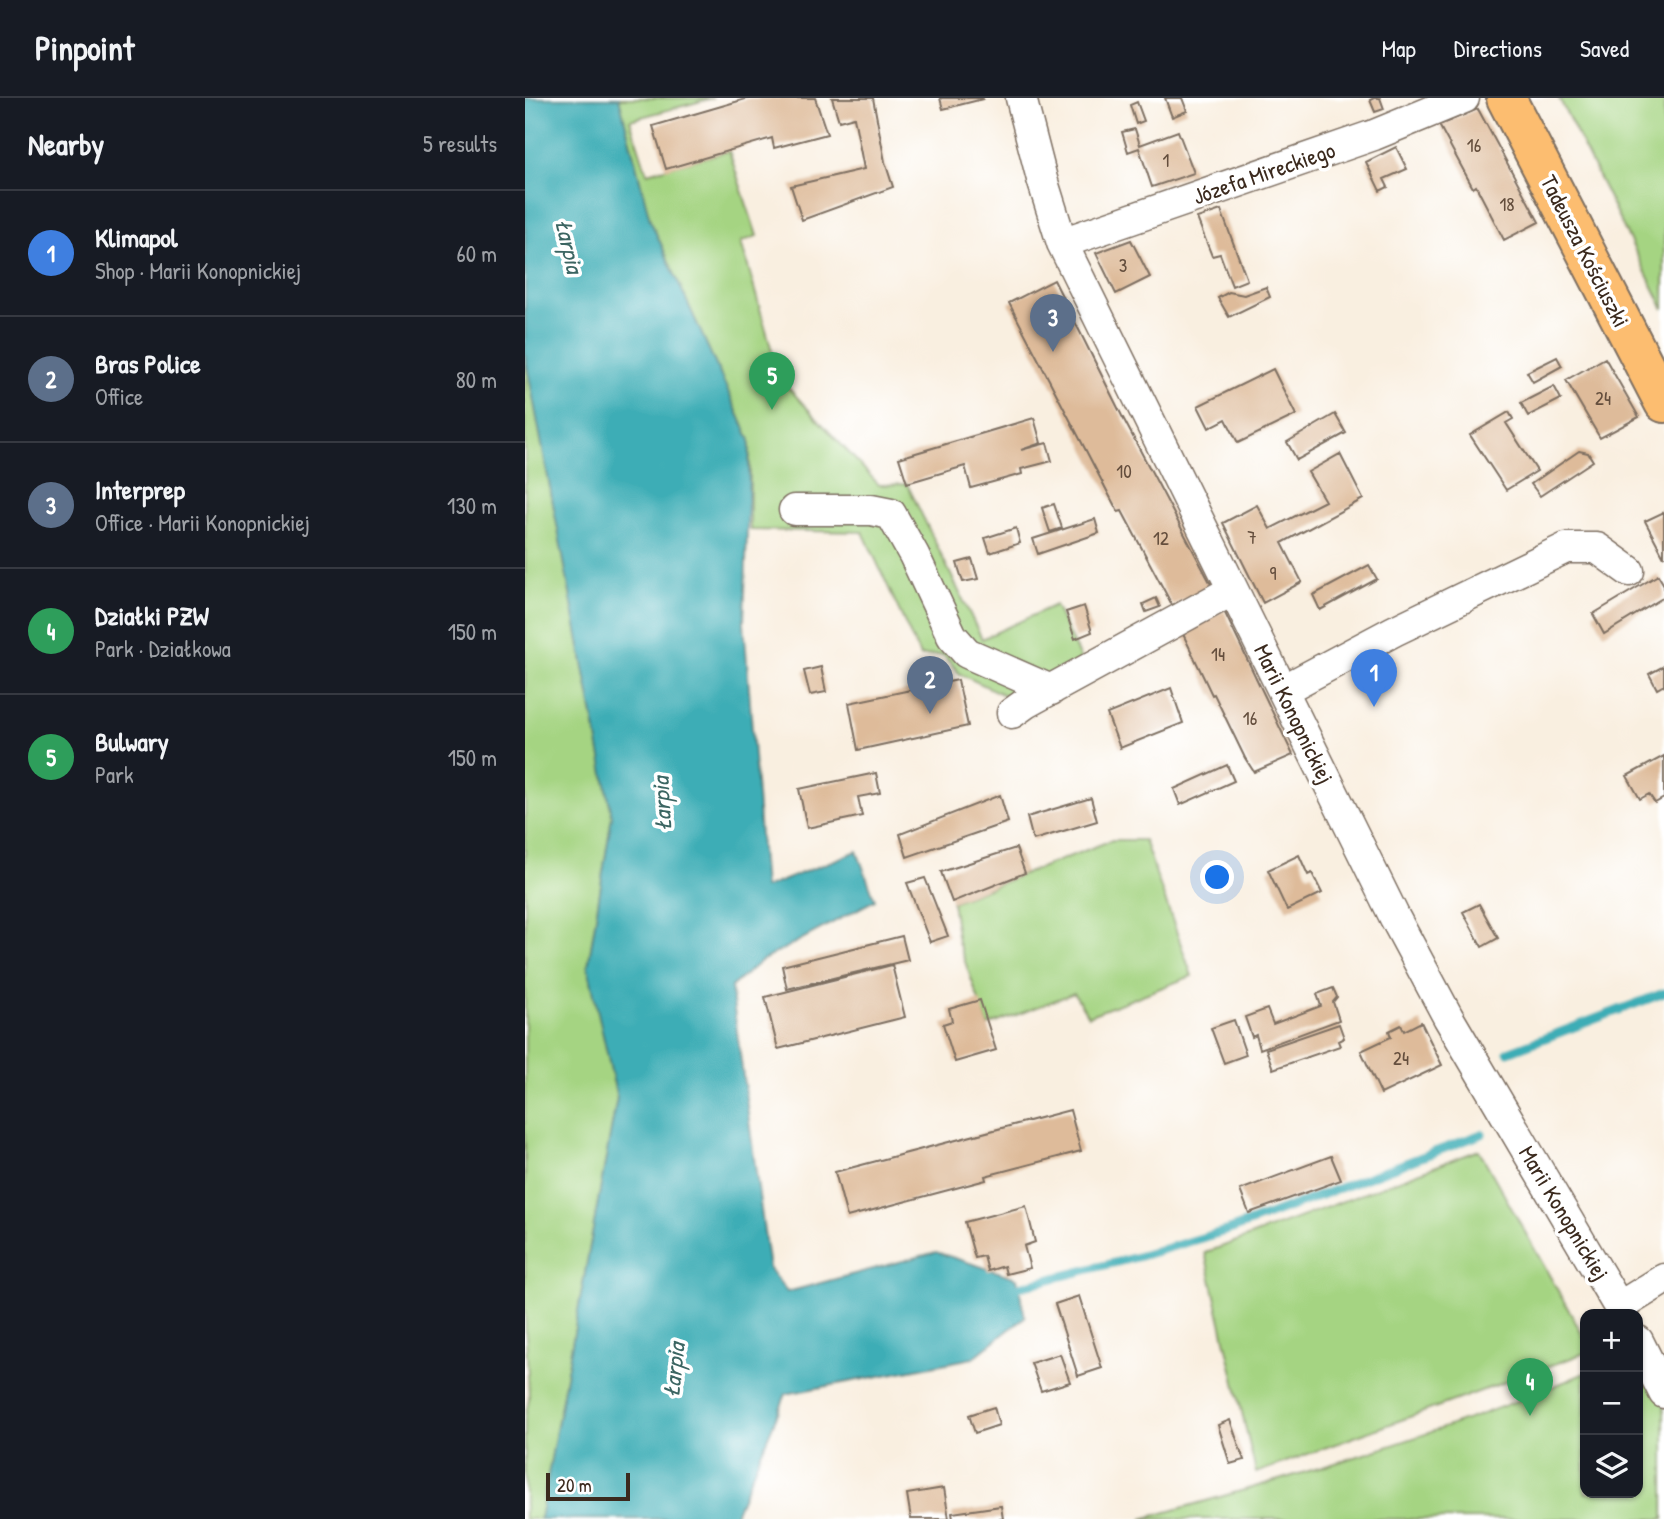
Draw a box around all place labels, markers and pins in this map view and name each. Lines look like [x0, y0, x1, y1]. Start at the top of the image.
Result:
pin: 3 [1030, 294, 1076, 352]
pin: 5 [749, 352, 795, 410]
pin: 1 [1351, 649, 1397, 707]
pin: 2 [907, 656, 953, 714]
pin: 4 [1507, 1358, 1553, 1416]

